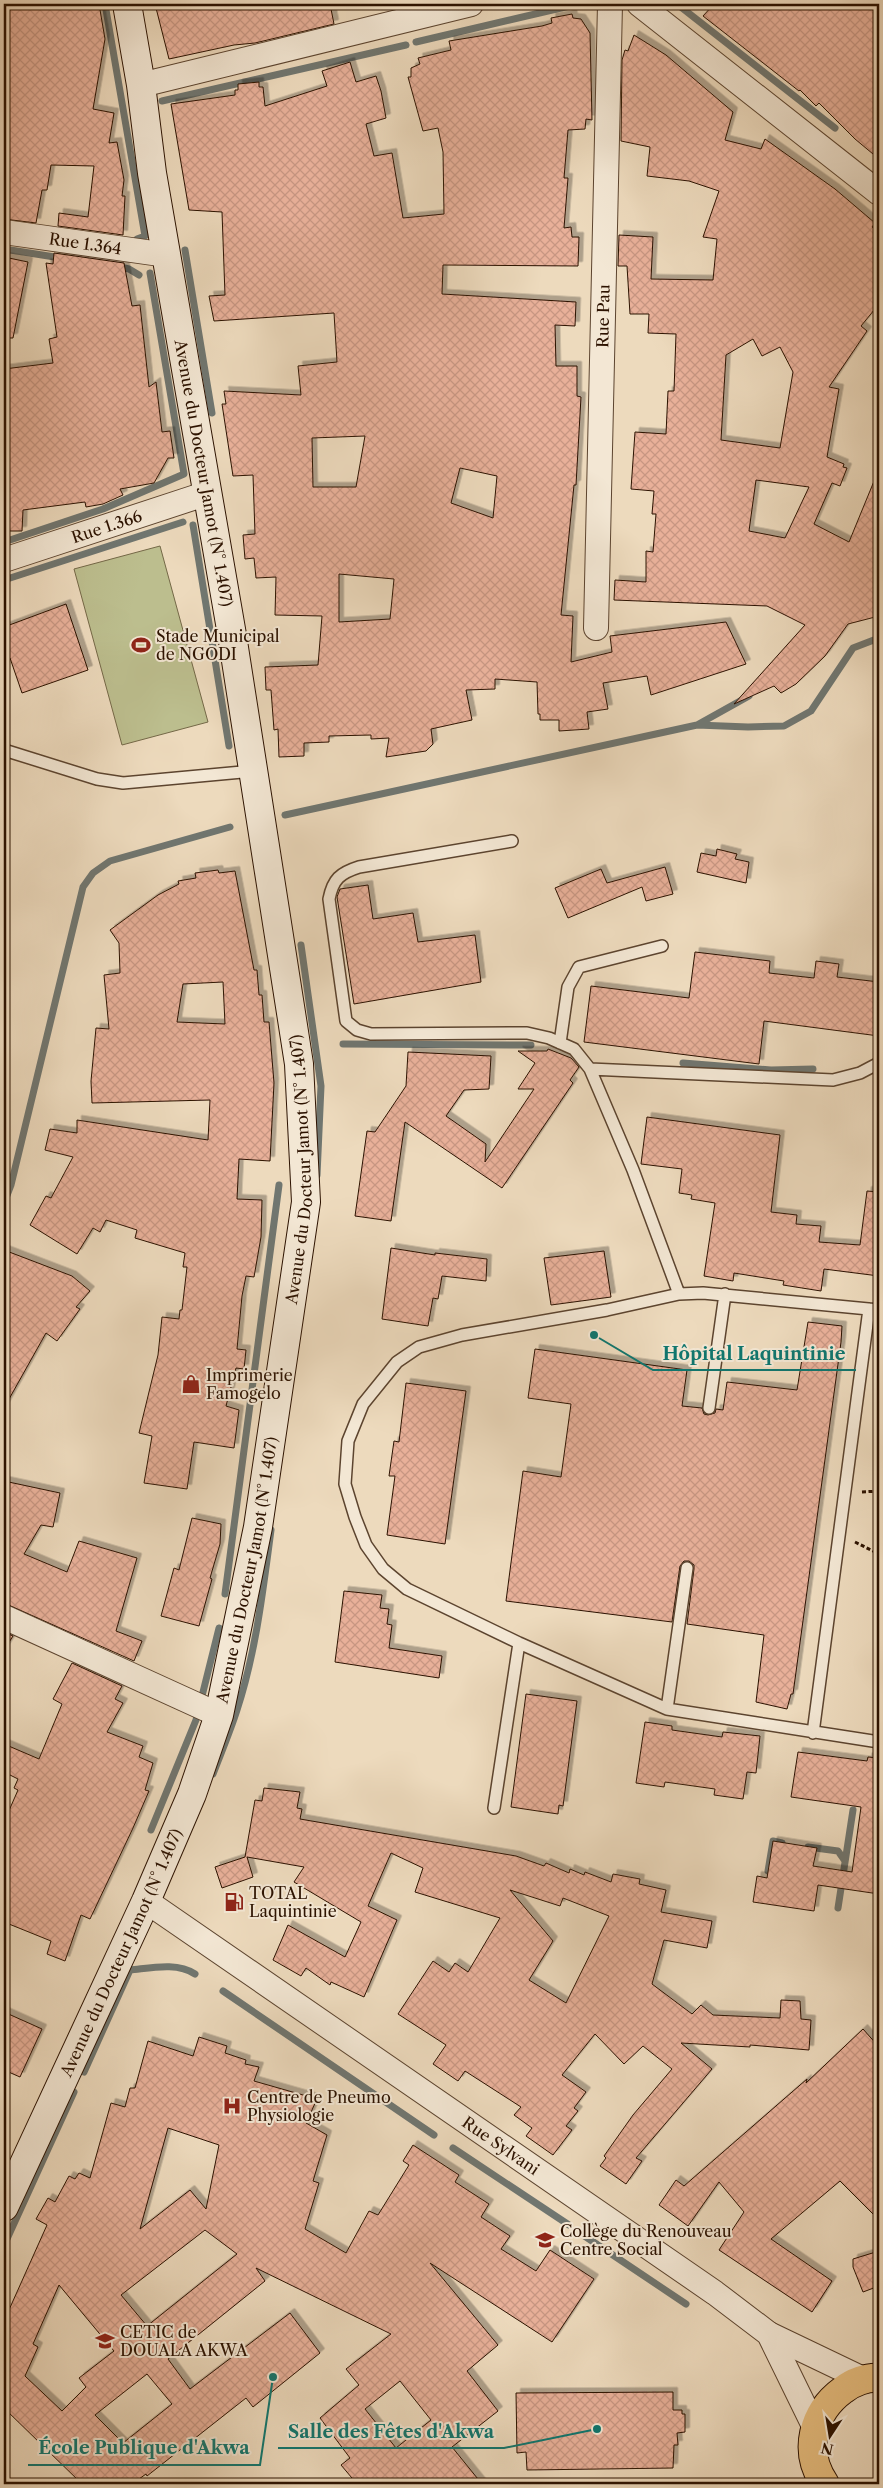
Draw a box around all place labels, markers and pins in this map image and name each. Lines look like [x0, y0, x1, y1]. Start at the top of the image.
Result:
place label: Stade Municipal de NGODI [156, 626, 280, 664]
sports icon: Stade Municipal de NGODI [130, 634, 152, 656]
callout: Hôpital Laquintinie [653, 1337, 856, 1370]
place label: Imprimerie Famogelo [206, 1365, 293, 1403]
shop icon: Imprimerie Famogelo [180, 1373, 202, 1395]
place label: TOTAL Laquintinie [249, 1883, 337, 1921]
fuel station icon: TOTAL Laquintinie [223, 1891, 245, 1913]
place label: Centre de Pneumo Physiologie [247, 2087, 391, 2125]
hospital icon: Centre de Pneumo Physiologie [221, 2095, 243, 2117]
place label: Collège du Renouveau Centre Social [560, 2221, 732, 2259]
school or university icon: Collège du Renouveau Centre Social [534, 2229, 556, 2251]
place label: CETIC de DOUALA AKWA [120, 2322, 249, 2360]
school or university icon: CETIC de DOUALA AKWA [94, 2330, 116, 2352]
callout: Salle des Fêtes d'Akwa [278, 2415, 504, 2448]
callout: École Publique d'Akwa [28, 2432, 260, 2465]

